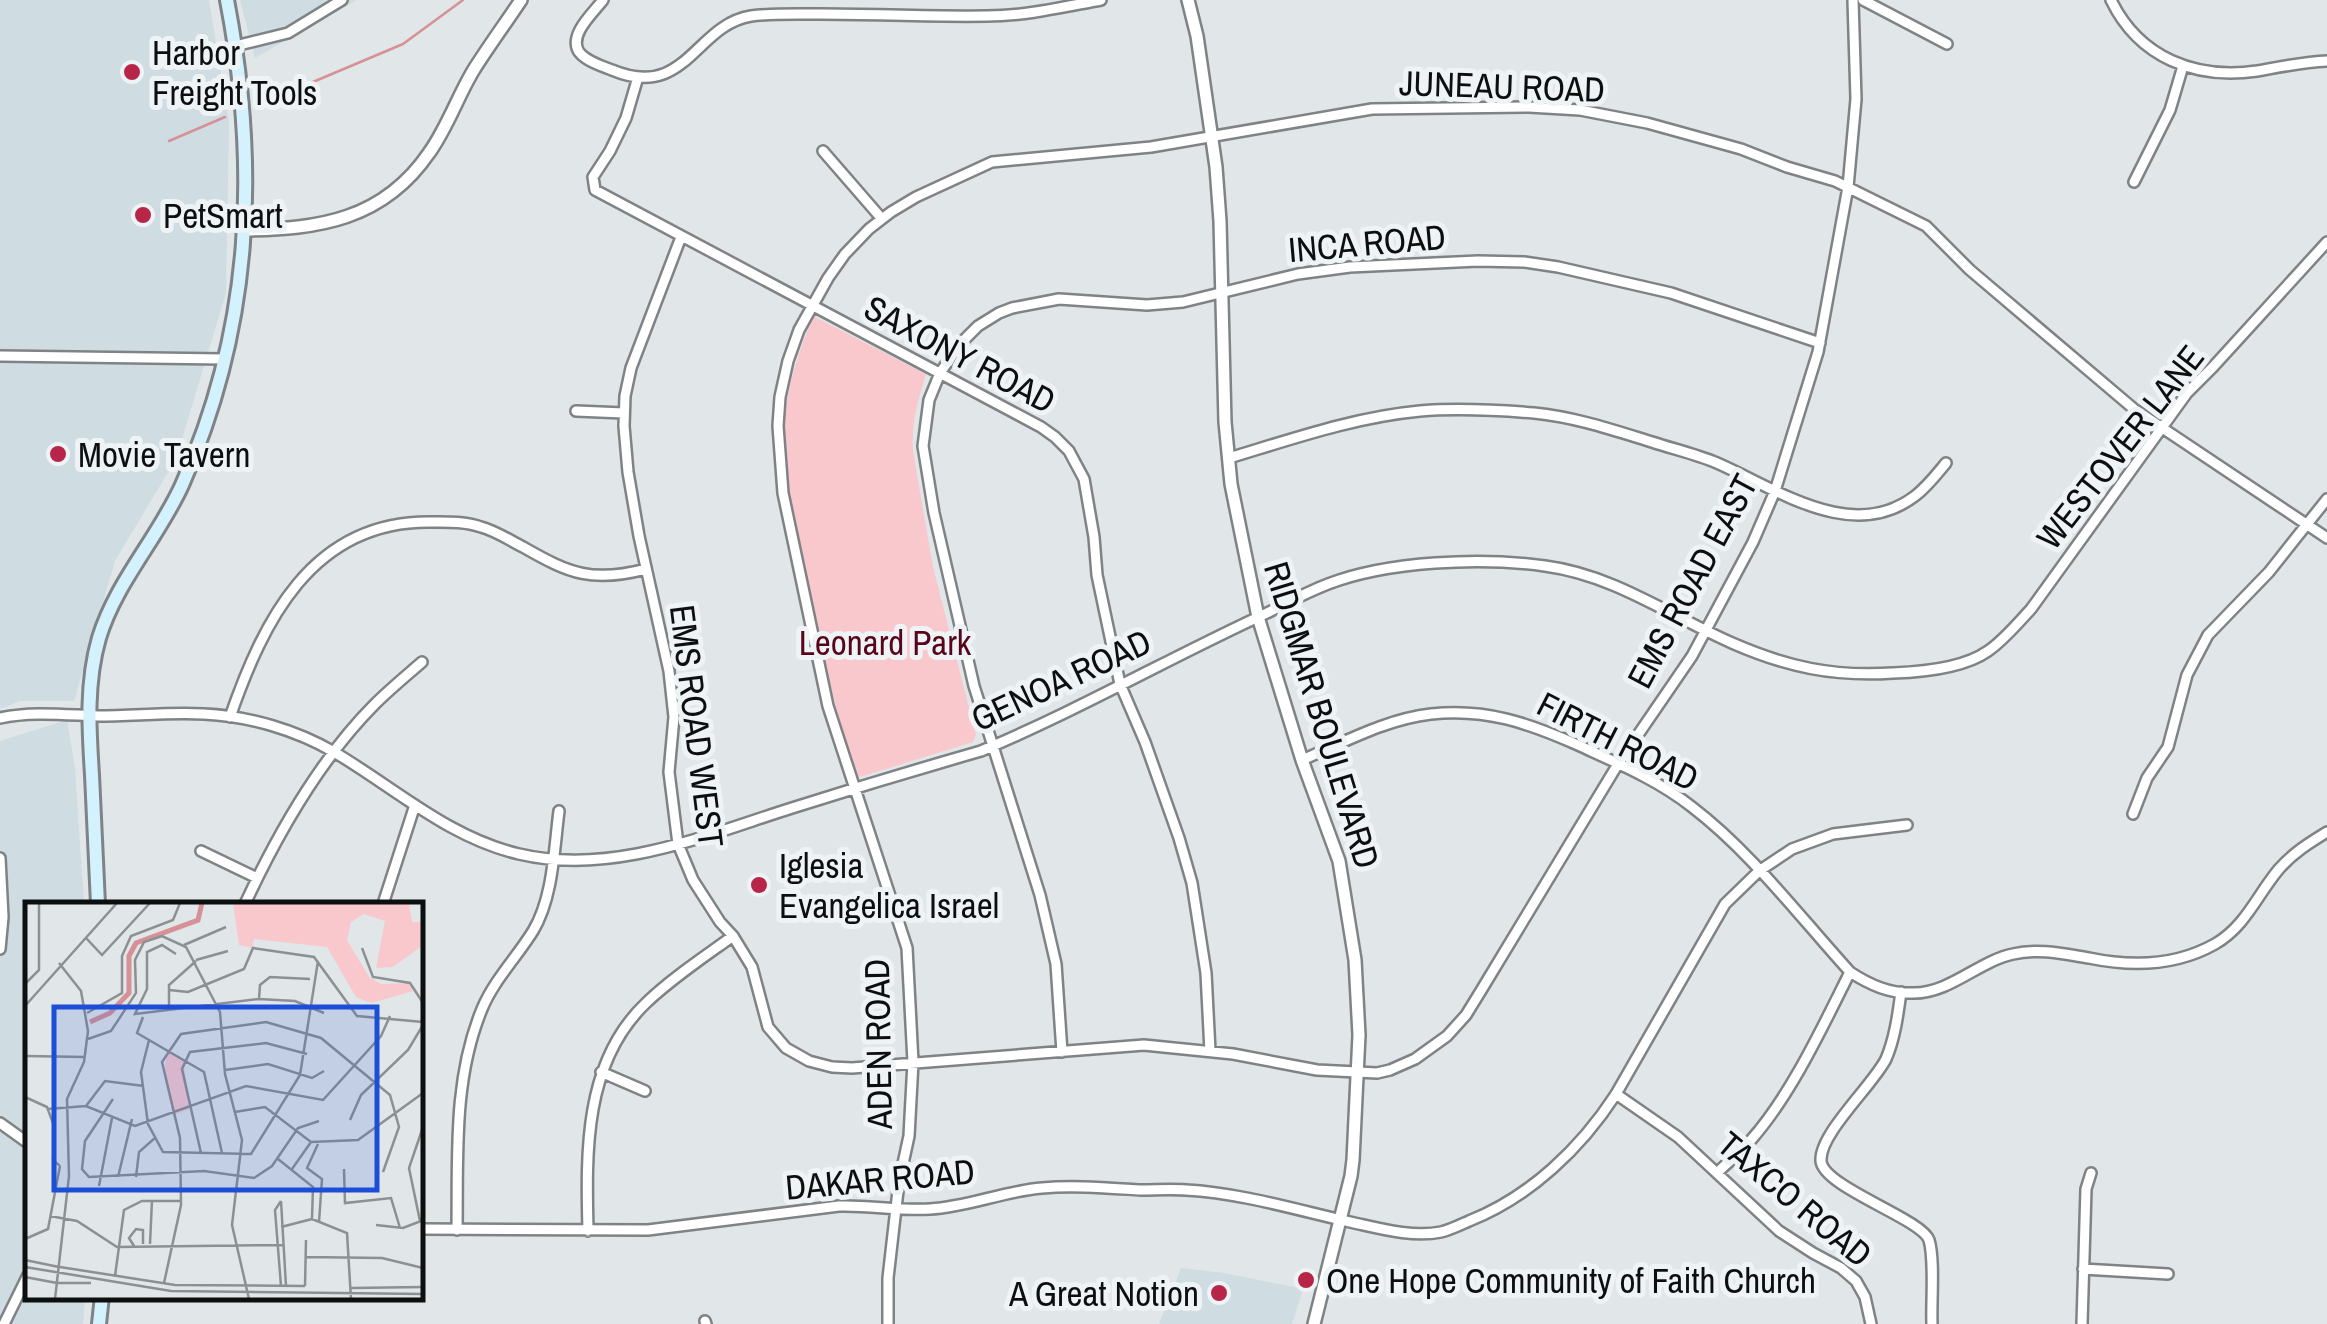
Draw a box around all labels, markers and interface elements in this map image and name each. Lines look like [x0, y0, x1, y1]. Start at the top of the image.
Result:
place label: Harbor Freight Tools [152, 29, 317, 116]
street label: JUNEAU ROAD [1398, 59, 1606, 113]
marker: Harbor Freight Tools [121, 61, 143, 83]
place label: PetSmart [163, 192, 283, 239]
marker: PetSmart [132, 204, 154, 226]
street label: INCA ROAD [1286, 213, 1448, 273]
street label: SAXONY ROAD [856, 284, 1064, 424]
street label: WESTOVER LANE [2026, 335, 2214, 559]
place label: Movie Tavern [78, 431, 250, 478]
marker: Movie Tavern [47, 443, 69, 465]
street label: EMS ROAD EAST [1616, 466, 1768, 696]
street label: RIDGMAR BOULEVARD [1253, 556, 1391, 874]
street label: EMS ROAD WEST [659, 602, 735, 850]
street label: GENOA ROAD [964, 618, 1158, 742]
park label: Leonard Park [799, 619, 972, 666]
street label: FIRTH ROAD [1529, 680, 1707, 802]
place label: Iglesia Evangelica Israel [779, 842, 999, 929]
marker: Iglesia Evangelica Israel [748, 874, 770, 896]
inset map [25, 902, 422, 1299]
street label: ADEN ROAD [853, 958, 903, 1131]
street label: TAXCO ROAD [1708, 1121, 1882, 1277]
street label: DAKAR ROAD [783, 1147, 977, 1211]
place label: One Hope Community of Faith Church [1326, 1257, 1816, 1304]
marker: One Hope Community of Faith Church [1295, 1269, 1317, 1291]
place label: A Great Notion [1008, 1270, 1199, 1317]
marker: A Great Notion [1208, 1282, 1230, 1304]

